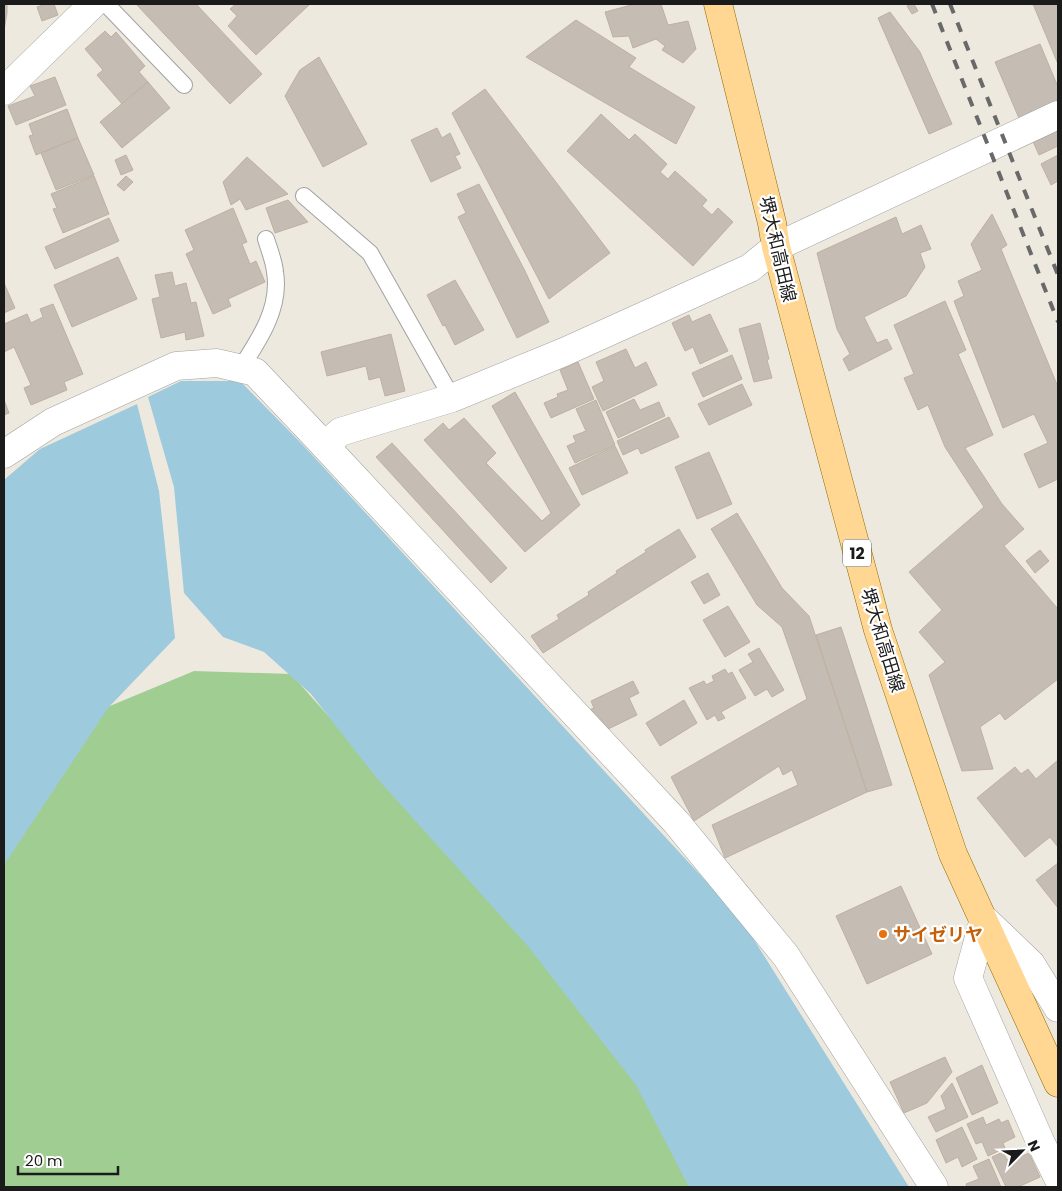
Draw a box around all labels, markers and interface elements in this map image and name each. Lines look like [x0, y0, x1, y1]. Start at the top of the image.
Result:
street label: 堺大和高田線 [754, 194, 802, 304]
road number: 12 [843, 540, 871, 566]
street label: 堺大和高田線 [855, 585, 911, 695]
place label: サイゼリヤ [893, 922, 983, 947]
marker: サイゼリヤ [877, 928, 889, 940]
north arrow [997, 1126, 1047, 1176]
text: N [1023, 1137, 1045, 1155]
scale bar [18, 1144, 118, 1176]
text: 20 m [25, 1150, 63, 1171]

